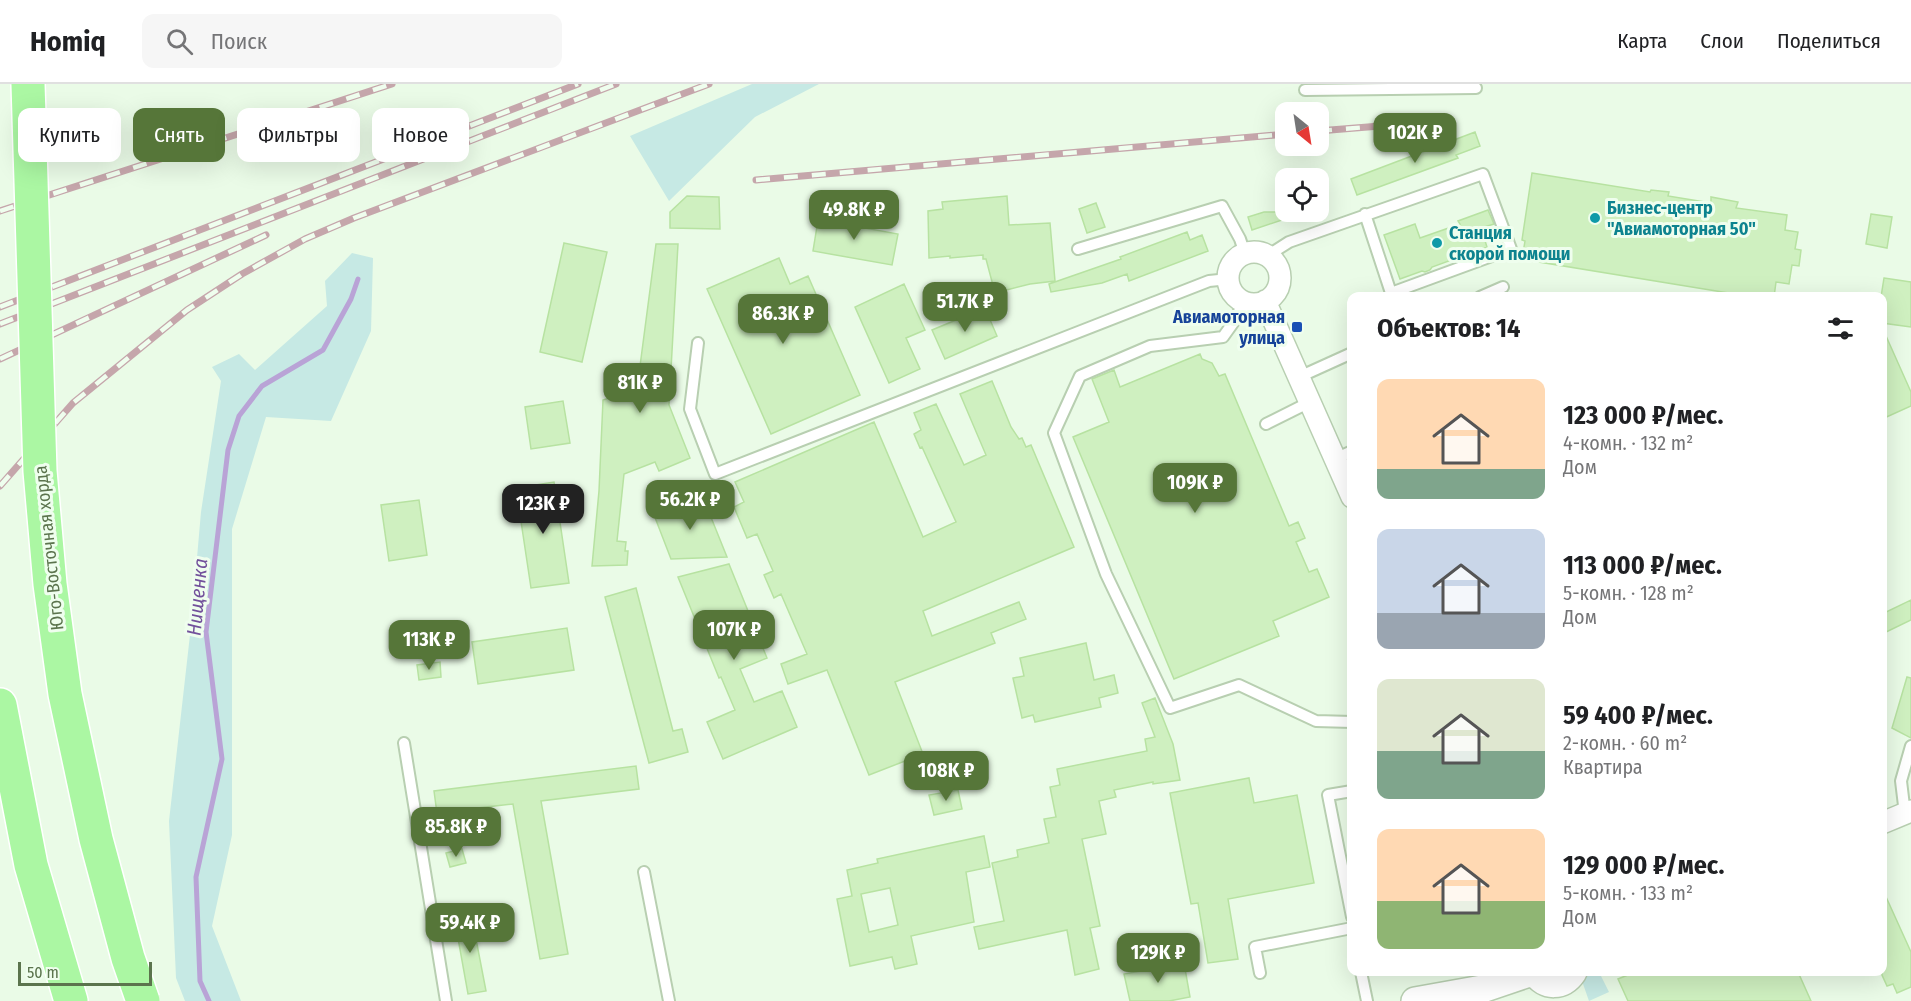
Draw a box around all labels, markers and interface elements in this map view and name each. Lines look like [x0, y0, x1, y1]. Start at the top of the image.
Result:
search box [142, 14, 562, 68]
text: Homiq [30, 25, 106, 58]
icon: search [163, 25, 196, 58]
text: Поиск [211, 28, 267, 55]
text: Карта [1617, 28, 1667, 54]
text: Слои [1700, 28, 1744, 54]
text: Поделиться [1777, 28, 1881, 54]
north arrow [1275, 102, 1329, 156]
map controls [1275, 102, 1329, 222]
chip: Купить [18, 108, 121, 162]
chip: Снять [133, 108, 225, 162]
chip: Фильтры [237, 108, 360, 162]
chip: Новое [372, 108, 469, 162]
pin: 102K ₽ [1366, 113, 1464, 164]
text: 102K ₽ [1387, 120, 1443, 144]
button: locate [1275, 168, 1329, 222]
pin: 49.8K ₽ [799, 190, 909, 241]
text: 49.8K ₽ [823, 197, 885, 221]
place label: Бизнес-центр "Авиамоторная 50" [1607, 197, 1756, 240]
marker: Бизнес-центр "Авиамоторная 50" [1588, 211, 1602, 225]
place label: Станция скорой помощи [1449, 222, 1570, 265]
marker: Станция скорой помощи [1430, 236, 1444, 250]
pin: 51.7K ₽ [910, 282, 1020, 333]
text: 51.7K ₽ [937, 289, 993, 313]
pin: 86.3K ₽ [728, 294, 838, 345]
text: 86.3K ₽ [752, 301, 814, 325]
place label: Авиамоторная улица [1172, 306, 1285, 349]
icon: filters [1824, 312, 1857, 345]
text: Объектов: 14 [1377, 313, 1520, 344]
marker: Авиамоторная улица [1290, 320, 1304, 334]
pin: 81K ₽ [598, 363, 682, 414]
text: 81K ₽ [617, 370, 663, 394]
text: 123 000 ₽/мес. [1563, 400, 1723, 431]
icon: home [1425, 403, 1497, 475]
text: 4-комн. · 132 m² [1563, 431, 1693, 455]
text: Дом [1563, 455, 1597, 479]
pin: 109K ₽ [1146, 463, 1244, 514]
street label: Юго-Восточная хорда [29, 464, 69, 632]
text: 109K ₽ [1167, 470, 1223, 494]
pin: 56.2K ₽ [635, 480, 745, 531]
pin: 123K ₽ [494, 484, 592, 535]
text: 56.2K ₽ [660, 487, 720, 511]
text: 123K ₽ [516, 491, 570, 515]
text: 113 000 ₽/мес. [1563, 550, 1722, 581]
icon: home [1425, 553, 1497, 625]
water label: Нищенка [182, 557, 212, 637]
text: 5-комн. · 128 m² [1563, 581, 1694, 605]
text: Дом [1563, 605, 1597, 629]
pin: 107K ₽ [685, 610, 783, 661]
text: 107K ₽ [707, 617, 761, 641]
pin: 113K ₽ [380, 620, 478, 671]
text: 113K ₽ [403, 627, 455, 651]
text: 59 400 ₽/мес. [1563, 700, 1713, 731]
icon: home [1425, 703, 1497, 775]
text: 2-комн. · 60 m² [1563, 731, 1687, 755]
pin: 108K ₽ [897, 751, 995, 802]
text: Квартира [1563, 755, 1643, 779]
text: 108K ₽ [918, 758, 974, 782]
pin: 85.8K ₽ [401, 807, 511, 858]
text: 85.8K ₽ [425, 814, 487, 838]
text: 129 000 ₽/мес. [1563, 850, 1724, 881]
icon: home [1425, 853, 1497, 925]
text: 5-комн. · 133 m² [1563, 881, 1693, 905]
pin: 59.4K ₽ [415, 903, 525, 954]
text: Дом [1563, 905, 1597, 929]
text: 59.4K ₽ [440, 910, 500, 934]
pin: 129K ₽ [1109, 933, 1207, 984]
text: 129K ₽ [1131, 940, 1185, 964]
scale bar [18, 959, 152, 986]
text: 50 m [27, 963, 59, 982]

